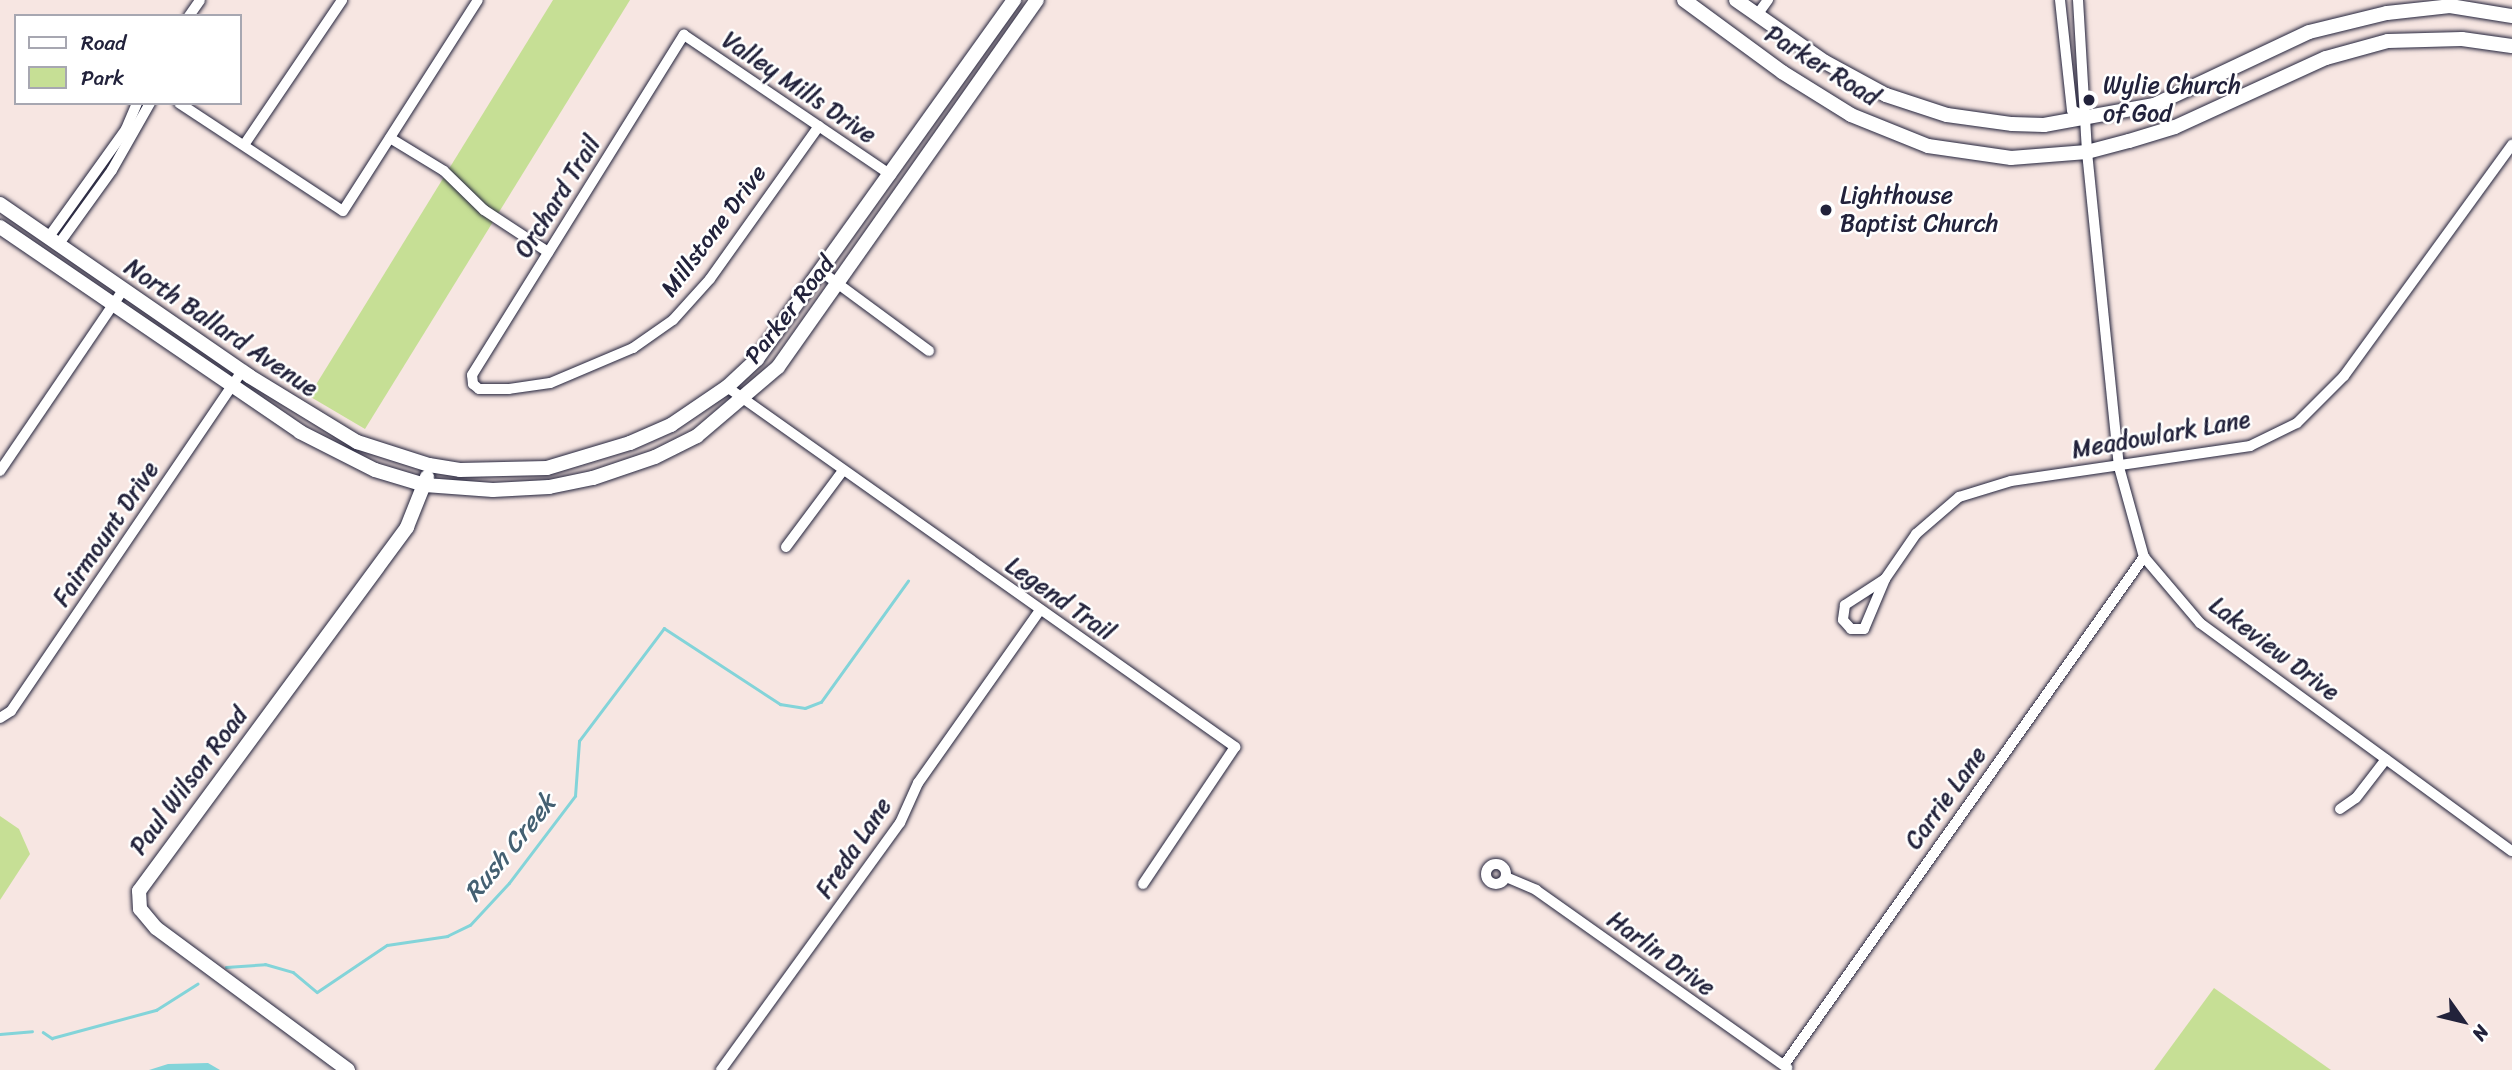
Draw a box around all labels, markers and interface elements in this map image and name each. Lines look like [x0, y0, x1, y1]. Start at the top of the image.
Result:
legend [14, 14, 242, 105]
street label: Parker Road [1760, 20, 1884, 112]
text: Road [81, 24, 126, 62]
street label: Valley Mills Drive [717, 26, 881, 150]
text: Park [81, 59, 124, 97]
place label: Wylie Church of God [2103, 72, 2241, 128]
marker: Wylie Church of God [2081, 92, 2097, 108]
street label: Orchard Trail [509, 131, 607, 263]
street label: Millstone Drive [655, 159, 773, 303]
place label: Lighthouse Baptist Church [1840, 182, 1998, 238]
marker: Lighthouse Baptist Church [1818, 202, 1834, 218]
street label: Parker Road [739, 250, 841, 370]
street label: North Ballard Avenue [119, 253, 323, 403]
street label: Meadowlark Lane [2069, 405, 2253, 465]
street label: Fairmount Drive [47, 456, 165, 612]
street label: Legend Trail [1000, 551, 1120, 647]
street label: Lakeview Drive [2203, 591, 2345, 707]
street label: Paul Wilson Road [124, 701, 254, 861]
street label: Carrie Lane [1899, 741, 1993, 855]
water label: Rush Creek [457, 788, 563, 908]
street label: Freda Lane [810, 792, 898, 904]
street label: Harlin Drive [1602, 905, 1720, 1003]
north arrow [2428, 986, 2498, 1056]
text: N [2463, 1018, 2498, 1048]

